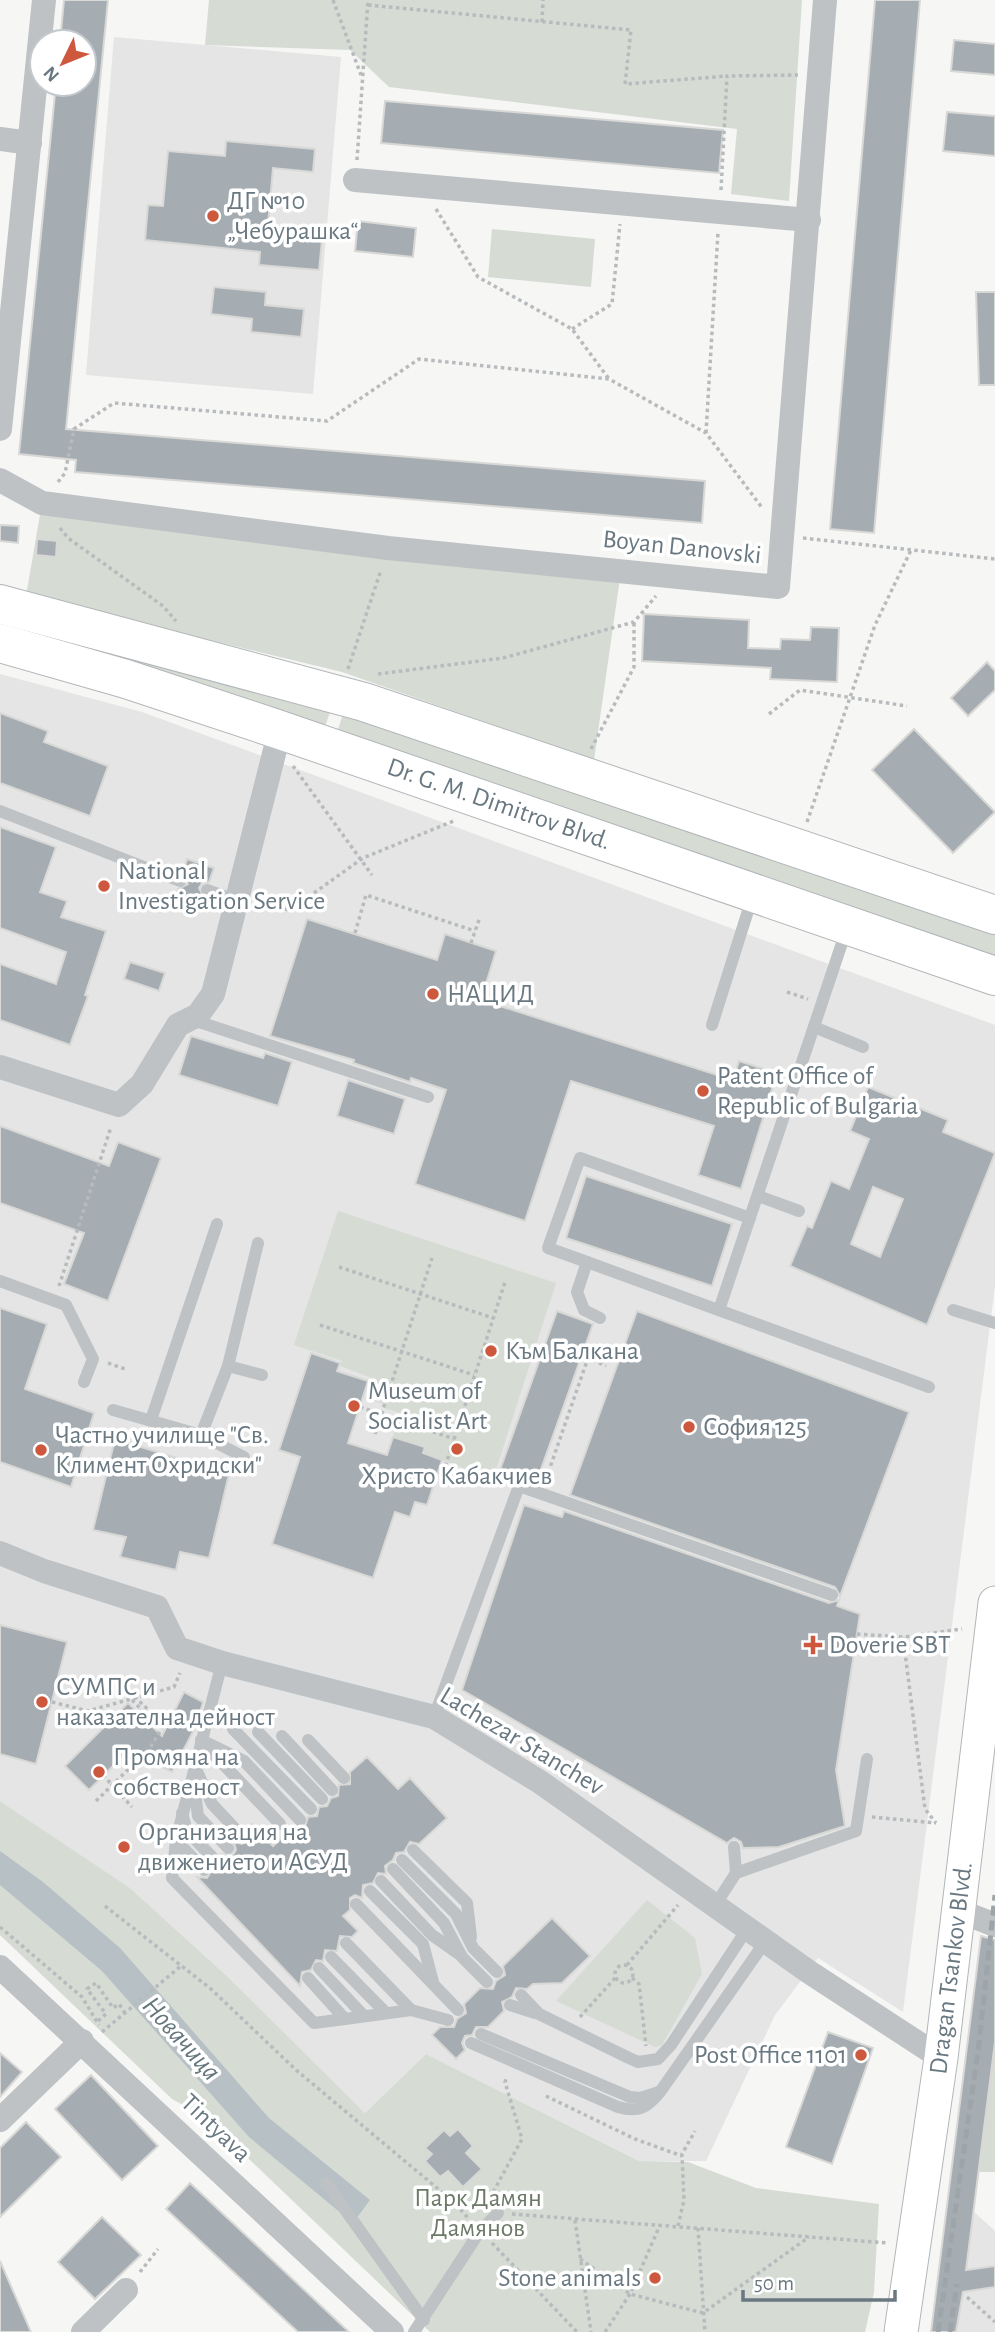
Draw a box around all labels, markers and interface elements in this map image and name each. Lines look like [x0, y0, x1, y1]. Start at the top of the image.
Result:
north arrow [28, 28, 98, 98]
text: N [40, 62, 63, 85]
place label: ДГ №10 „Чебурашка“ [227, 188, 358, 244]
marker: ДГ №10 „Чебурашка“ [205, 208, 221, 224]
street label: Boyan Danovski [601, 526, 763, 568]
street label: Dr. G. M. Dimitrov Blvd. [384, 753, 614, 855]
place label: National Investigation Service [118, 858, 325, 914]
marker: National Investigation Service [96, 878, 112, 894]
place label: НАЦИД [447, 981, 534, 1007]
marker: НАЦИД [425, 986, 441, 1002]
place label: Patent Office of Republic of Bulgaria [717, 1063, 918, 1119]
marker: Patent Office of Republic of Bulgaria [695, 1083, 711, 1099]
place label: Към Балкана [505, 1338, 639, 1364]
marker: Към Балкана [483, 1343, 499, 1359]
place label: Museum of Socialist Art [368, 1378, 487, 1434]
marker: Museum of Socialist Art [346, 1398, 362, 1414]
place label: София 125 [703, 1414, 807, 1440]
marker: София 125 [681, 1419, 697, 1435]
place label: Частно училище "Св. Климент Охридски" [55, 1422, 269, 1478]
marker: Христо Кабакчиев [449, 1441, 465, 1457]
marker: Частно училище "Св. Климент Охридски" [33, 1442, 49, 1458]
place label: Христо Кабакчиев [362, 1463, 552, 1489]
place label: Doverie SBT [829, 1632, 951, 1658]
marker: Doverie SBT [803, 1635, 823, 1655]
place label: СУМПС и наказателна дейност [56, 1674, 275, 1730]
street label: Lachezar Stanchev [436, 1682, 608, 1800]
marker: СУМПС и наказателна дейност [34, 1694, 50, 1710]
place label: Промяна на собственост [113, 1744, 240, 1800]
marker: Промяна на собственост [91, 1764, 107, 1780]
place label: Организация на движението и АСУД [138, 1819, 348, 1875]
marker: Организация на движението и АСУД [116, 1839, 132, 1855]
street label: Dragan Tsankov Blvd. [925, 1860, 977, 2076]
water label: Новачица [137, 1992, 225, 2086]
place label: Post Office 1101 [694, 2042, 847, 2068]
marker: Post Office 1101 [853, 2047, 869, 2063]
street label: Tintyava [176, 2089, 256, 2167]
park label: Парк Дамян Дамянов [414, 2185, 542, 2241]
scale bar [743, 2258, 895, 2302]
place label: Stone animals [498, 2265, 641, 2291]
marker: Stone animals [647, 2270, 663, 2286]
text: 50 m [754, 2273, 794, 2294]

